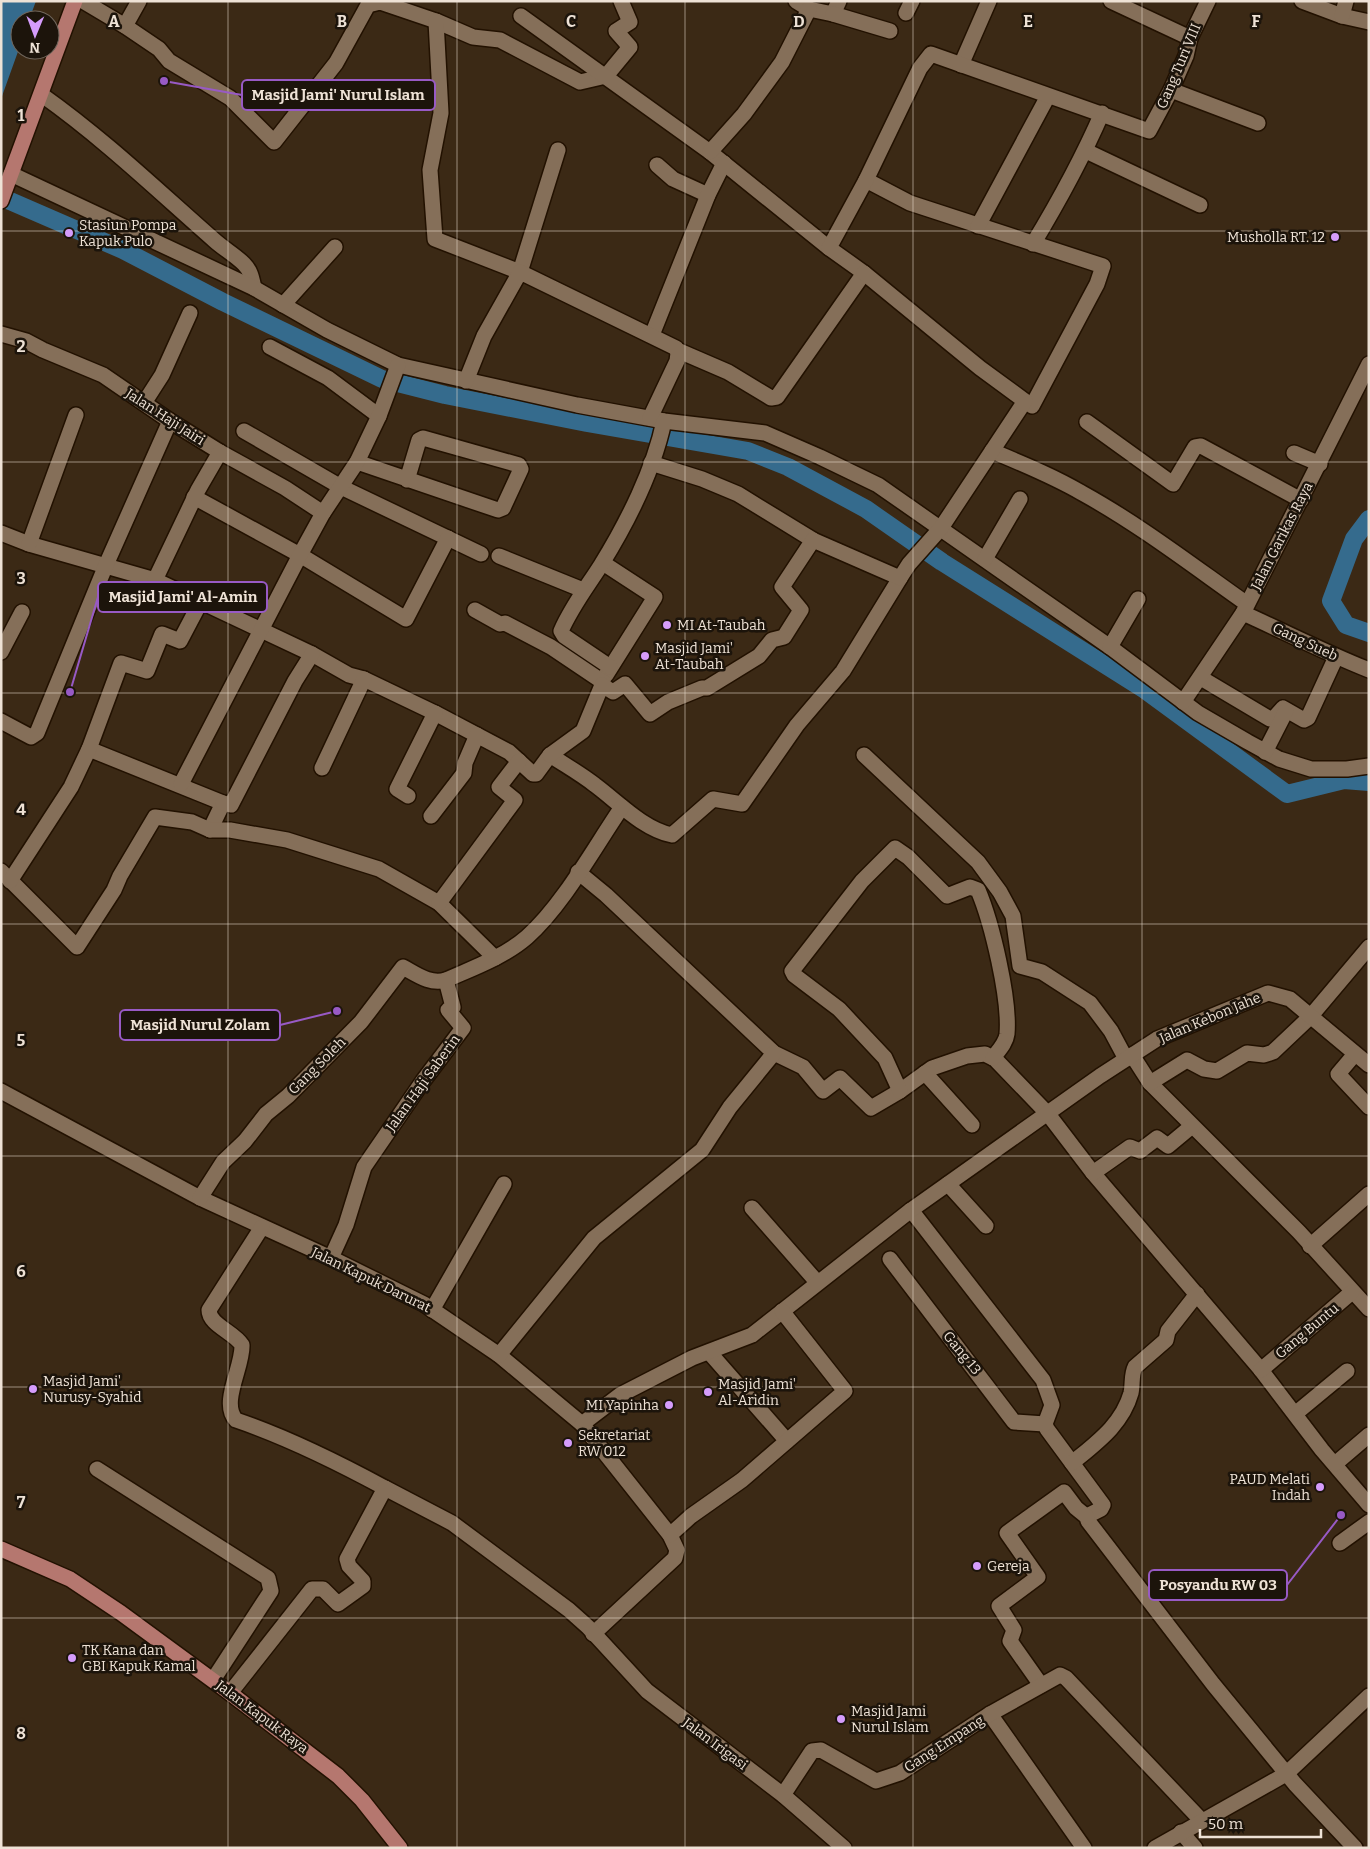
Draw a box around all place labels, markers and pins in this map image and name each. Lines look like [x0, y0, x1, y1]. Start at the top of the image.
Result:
callout: Masjid Jami' Nurul Islam [242, 80, 435, 110]
place label: Stasiun Pompa Kapuk Pulo [79, 217, 177, 250]
marker: Stasiun Pompa Kapuk Pulo [63, 227, 75, 239]
place label: Musholla RT. 12 [1227, 229, 1325, 246]
marker: Musholla RT. 12 [1329, 231, 1341, 243]
callout: Masjid Jami' Al-Amin [98, 582, 267, 612]
place label: MI At-Taubah [677, 617, 766, 634]
marker: MI At-Taubah [661, 619, 673, 631]
place label: Masjid Jami' At-Taubah [655, 640, 733, 673]
marker: Masjid Jami' At-Taubah [639, 650, 651, 662]
callout: Masjid Nurul Zolam [120, 1010, 280, 1040]
place label: Masjid Jami' Nurusy-Syahid [43, 1373, 142, 1406]
place label: Masjid Jami' Al-Aridin [718, 1376, 796, 1409]
marker: Masjid Jami' Nurusy-Syahid [27, 1383, 39, 1395]
marker: Masjid Jami' Al-Aridin [702, 1386, 714, 1398]
place label: MI Yapinha [586, 1397, 659, 1414]
marker: MI Yapinha [663, 1399, 675, 1411]
place label: Sekretariat RW 012 [578, 1427, 650, 1460]
marker: Sekretariat RW 012 [562, 1437, 574, 1449]
place label: PAUD Melati Indah [1229, 1471, 1310, 1504]
marker: PAUD Melati Indah [1314, 1481, 1326, 1493]
place label: Gereja [987, 1558, 1030, 1575]
marker: Gereja [971, 1560, 983, 1572]
callout: Posyandu RW 03 [1149, 1570, 1287, 1600]
place label: TK Kana dan GBI Kapuk Kamal [82, 1642, 195, 1675]
marker: TK Kana dan GBI Kapuk Kamal [66, 1652, 78, 1664]
place label: Masjid Jami Nurul Islam [851, 1703, 929, 1736]
marker: Masjid Jami Nurul Islam [835, 1713, 847, 1725]

